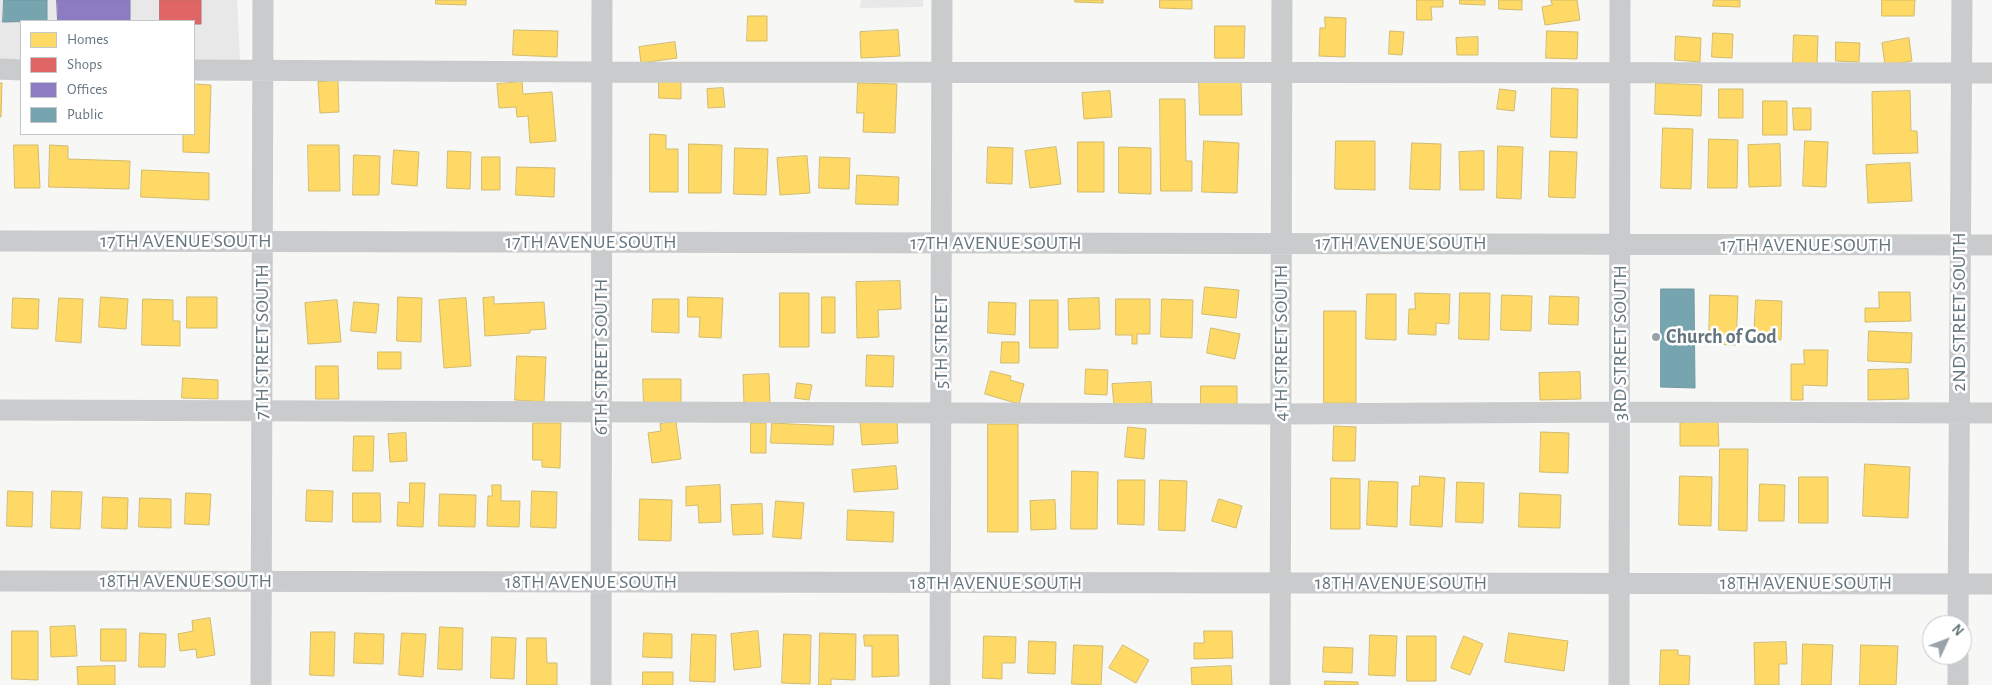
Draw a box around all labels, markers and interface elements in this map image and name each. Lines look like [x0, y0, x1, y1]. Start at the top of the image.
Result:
legend [20, 20, 195, 135]
text: Homes [67, 32, 109, 47]
text: Shops [67, 57, 102, 72]
text: Offices [67, 82, 108, 97]
text: Public [67, 107, 103, 122]
street label: 17TH AVENUE SOUTH [100, 229, 272, 253]
street label: 17TH AVENUE SOUTH [505, 230, 677, 254]
street label: 17TH AVENUE SOUTH [910, 231, 1082, 255]
street label: 17TH AVENUE SOUTH [1315, 231, 1487, 255]
street label: 2ND STREET SOUTH [1947, 232, 1971, 392]
street label: 17TH AVENUE SOUTH [1720, 233, 1892, 257]
street label: 7TH STREET SOUTH [250, 264, 274, 420]
street label: 4TH STREET SOUTH [1269, 265, 1293, 421]
street label: 3RD STREET SOUTH [1608, 265, 1632, 421]
street label: 6TH STREET SOUTH [589, 279, 613, 435]
street label: 5TH STREET [929, 295, 953, 389]
place label: Church of God [1666, 325, 1777, 349]
marker: Church of God [1650, 331, 1662, 343]
street label: 18TH AVENUE SOUTH [100, 569, 272, 593]
street label: 18TH AVENUE SOUTH [505, 570, 677, 594]
street label: 18TH AVENUE SOUTH [910, 571, 1082, 595]
street label: 18TH AVENUE SOUTH [1315, 571, 1487, 595]
street label: 18TH AVENUE SOUTH [1720, 571, 1892, 595]
north arrow [1922, 615, 1972, 665]
text: N [1949, 622, 1966, 639]

